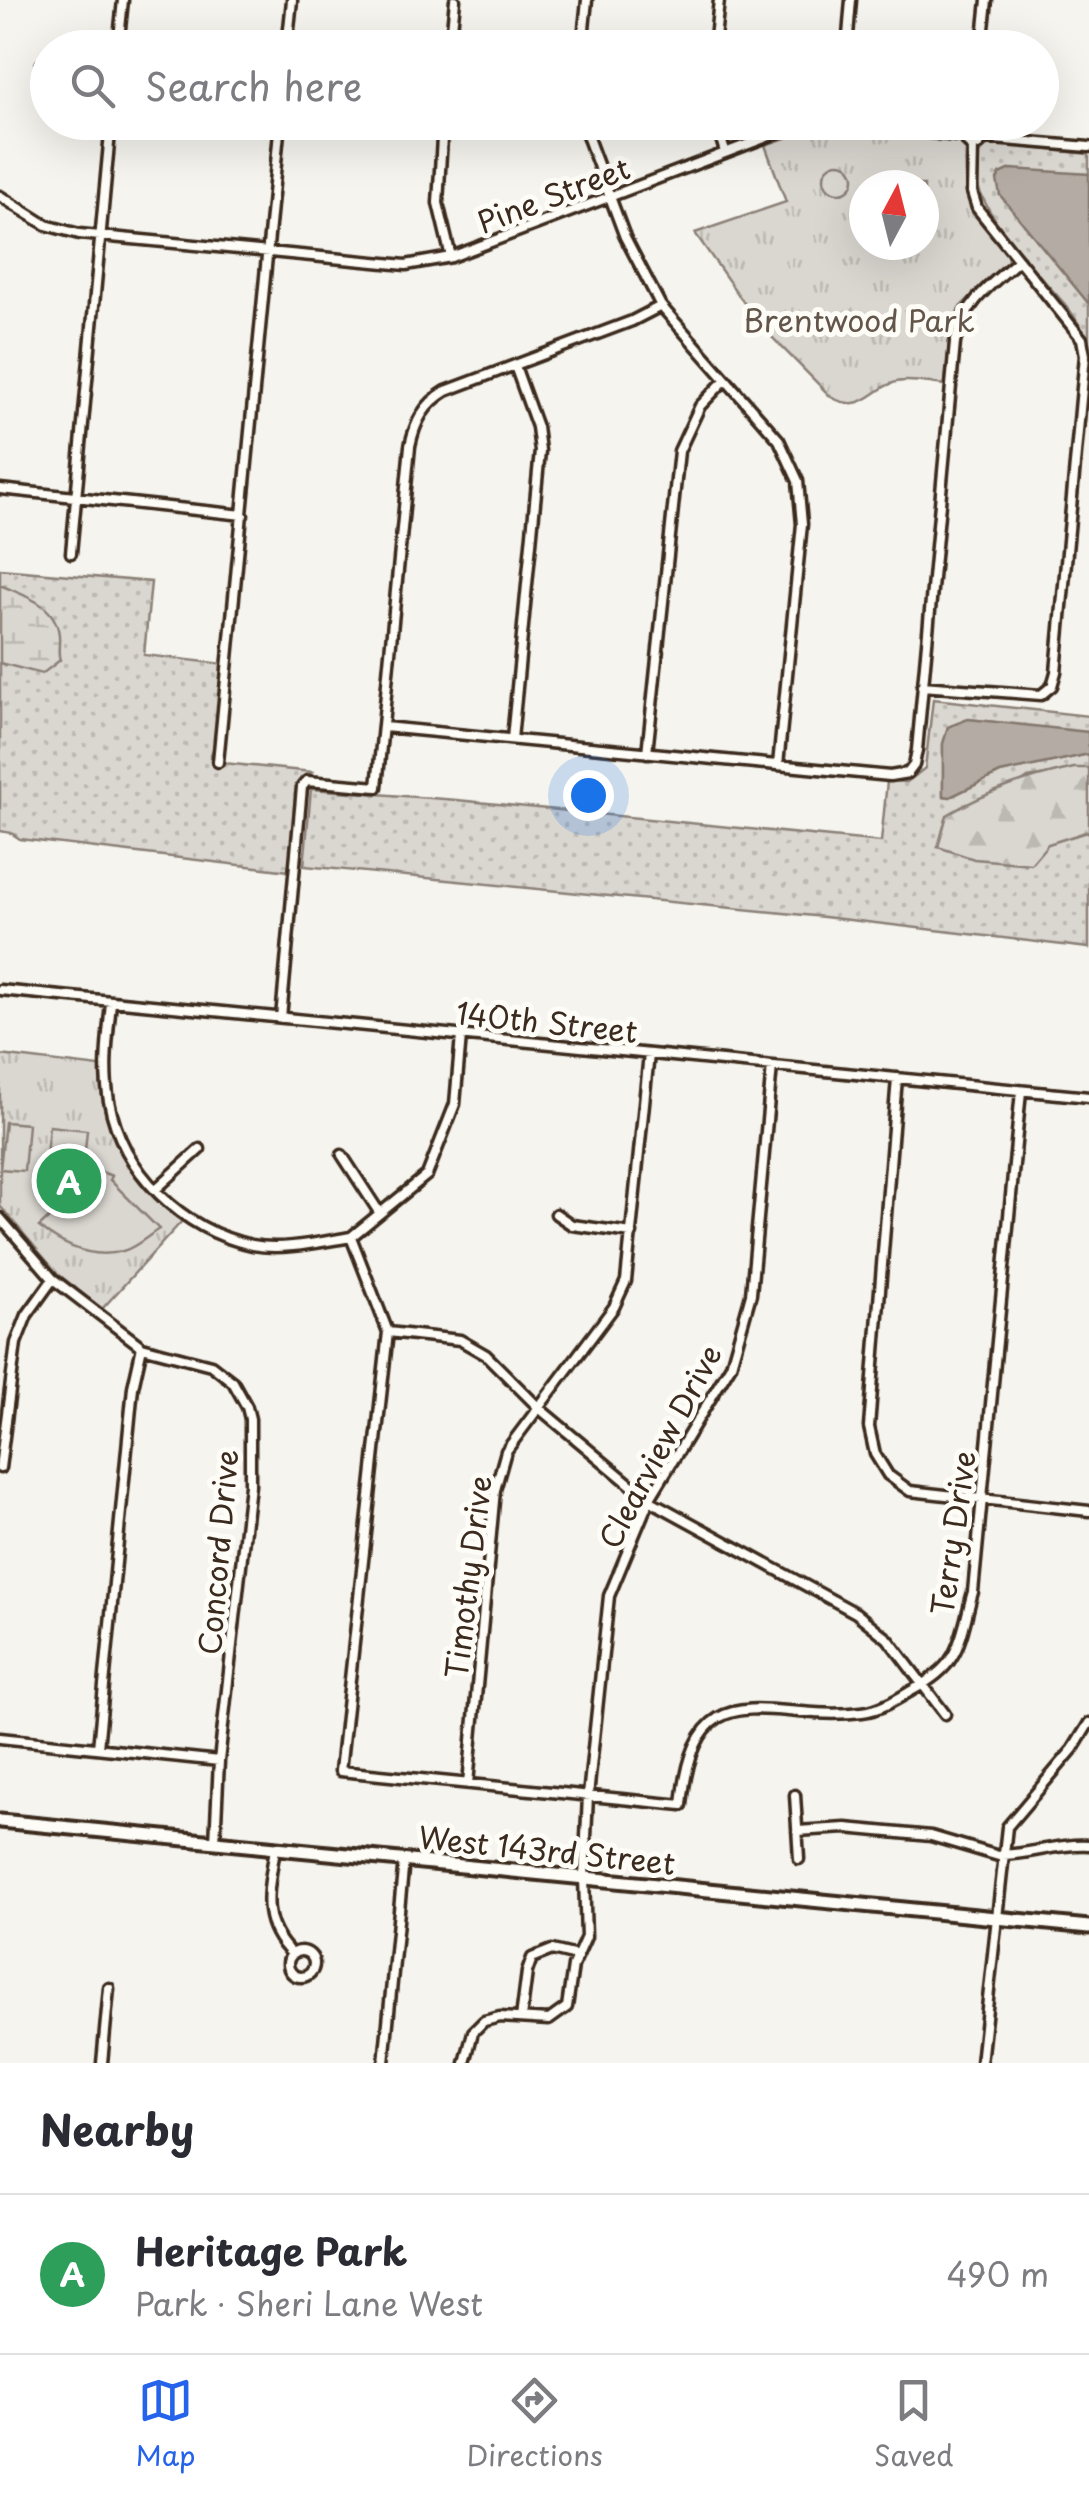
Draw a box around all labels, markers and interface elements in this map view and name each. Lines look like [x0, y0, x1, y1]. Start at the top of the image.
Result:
search box [30, 30, 1059, 140]
text: Search here [145, 57, 362, 114]
icon: search [65, 58, 120, 113]
street label: Pine Street [470, 144, 636, 244]
north arrow [849, 170, 939, 260]
park label: Brentwood Park [743, 297, 975, 342]
your location [563, 770, 614, 821]
street label: 140th Street [454, 989, 640, 1053]
pin: A [36, 1144, 102, 1218]
street label: Clearview Drive [586, 1336, 732, 1556]
street label: Concord Drive [186, 1447, 248, 1657]
street label: Terry Drive [918, 1448, 986, 1618]
street label: Timothy Drive [432, 1473, 502, 1681]
street label: West 143rd Street [416, 1813, 678, 1885]
text: Nearby [40, 2097, 194, 2160]
text: Heritage Park [135, 2222, 407, 2279]
text: A [60, 2250, 85, 2298]
text: 490 m [946, 2250, 1049, 2298]
text: Park · Sheri Lane West [135, 2279, 483, 2327]
tab: Map [136, 2373, 195, 2476]
tab: Directions [467, 2373, 603, 2476]
tab: Saved [874, 2373, 953, 2476]

